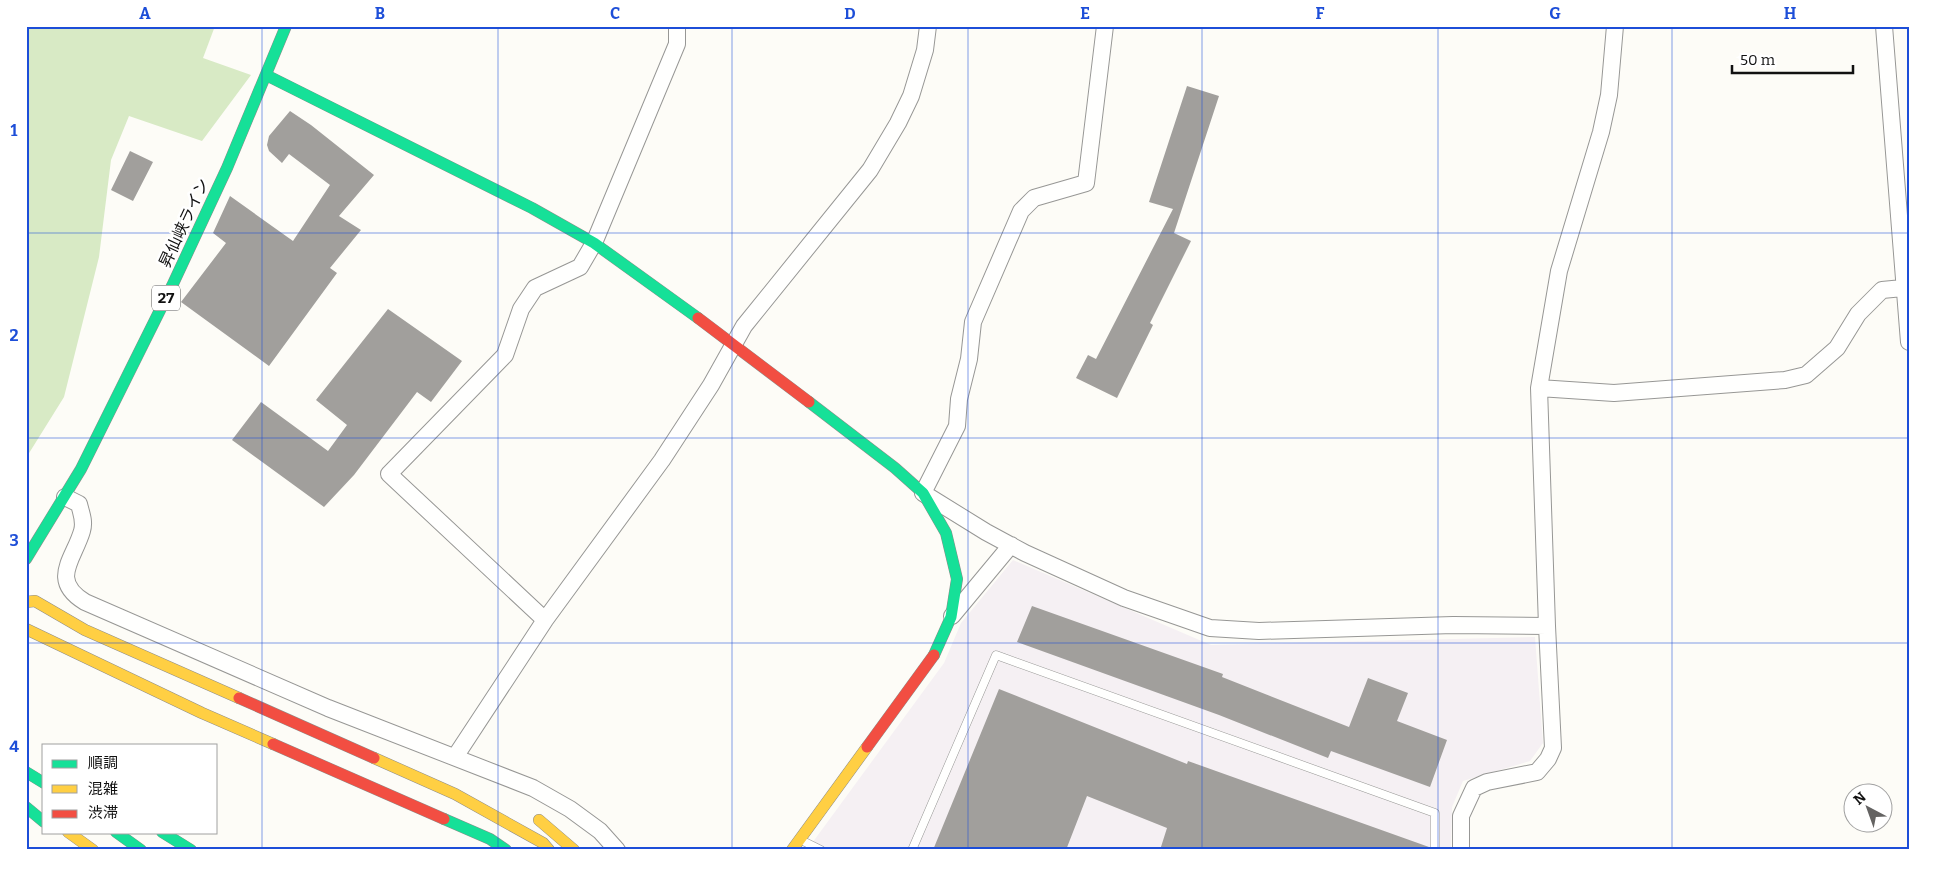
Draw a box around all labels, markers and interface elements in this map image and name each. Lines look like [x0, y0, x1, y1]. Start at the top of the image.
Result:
text: A [139, 4, 151, 23]
text: B [375, 4, 385, 23]
text: C [610, 4, 620, 23]
text: D [844, 4, 856, 23]
text: E [1080, 4, 1090, 23]
text: F [1316, 4, 1325, 23]
text: G [1549, 4, 1561, 23]
text: H [1784, 4, 1797, 23]
scale bar [1732, 42, 1854, 74]
text: 50 m [1740, 51, 1776, 69]
text: 1 [11, 121, 18, 140]
street label: 昇仙峡ライン [155, 175, 213, 271]
road number: 27 [152, 286, 180, 310]
text: 2 [9, 326, 19, 345]
text: 3 [9, 531, 19, 550]
text: 4 [9, 737, 19, 756]
legend [42, 744, 218, 834]
text: 順調 [88, 754, 118, 772]
text: 混雑 [88, 780, 118, 798]
north arrow [1842, 784, 1892, 834]
text: N [1850, 788, 1870, 809]
text: 渋滞 [88, 804, 118, 822]

